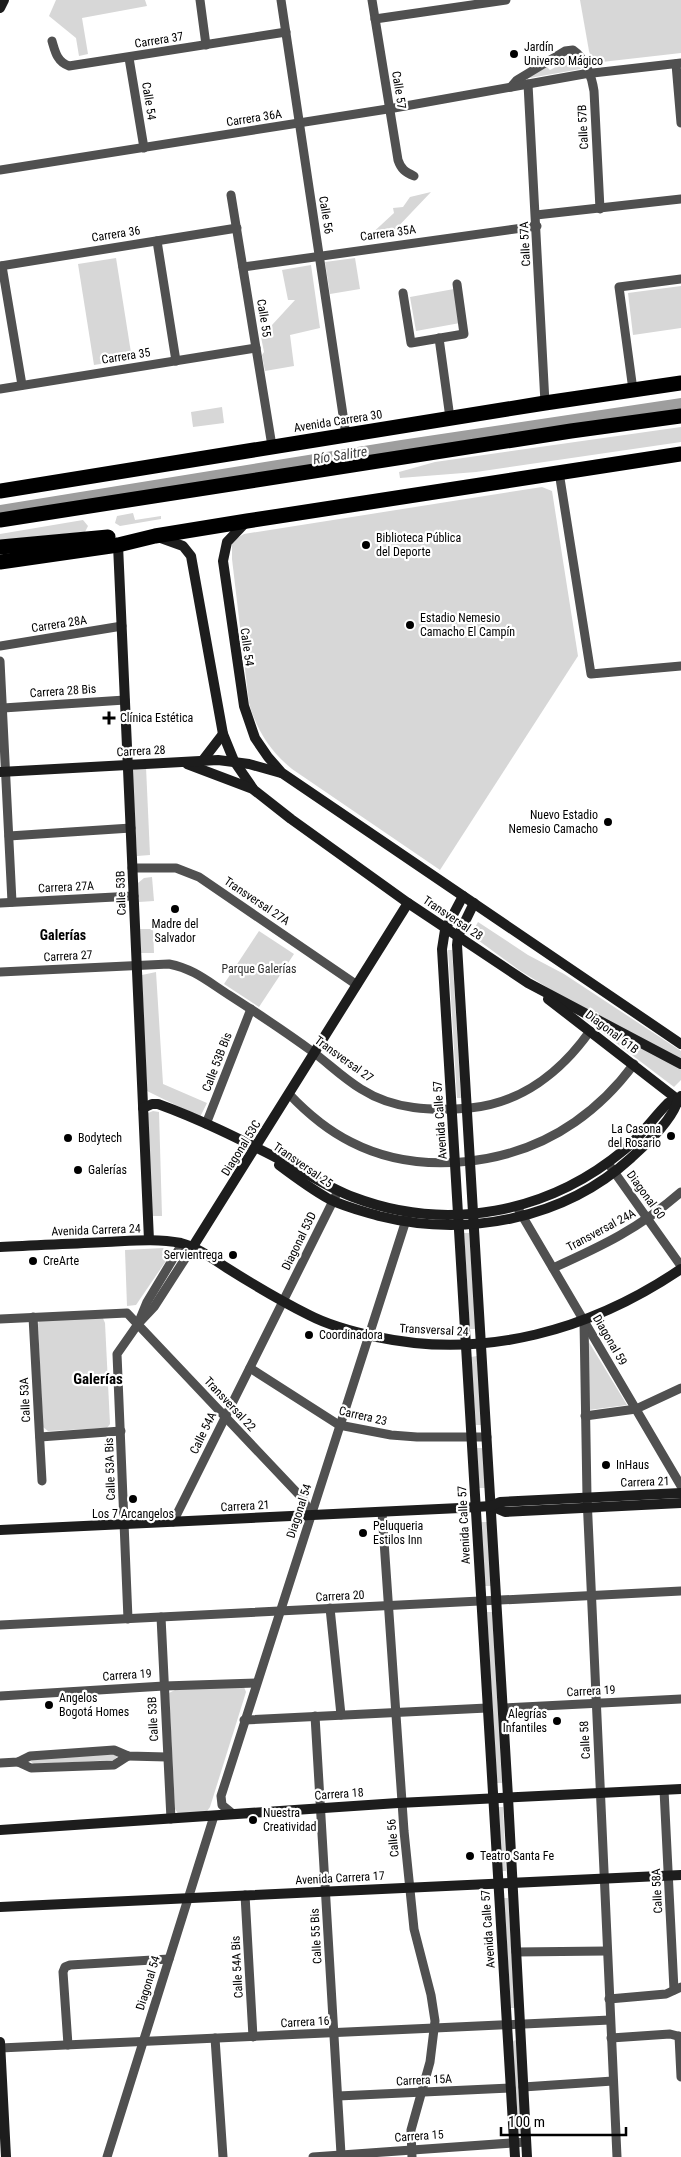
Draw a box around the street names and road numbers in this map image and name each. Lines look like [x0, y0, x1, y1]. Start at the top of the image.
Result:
street label: Carrera 37 [134, 29, 184, 51]
street label: Calle 57 [389, 70, 409, 110]
street label: Calle 54 [139, 81, 159, 121]
street label: Calle 57B [575, 104, 591, 150]
street label: Carrera 36A [225, 107, 283, 129]
street label: Calle 56 [316, 195, 336, 235]
street label: Calle 57A [517, 221, 533, 267]
street label: Carrera 35A [359, 222, 417, 244]
street label: Carrera 36 [91, 223, 141, 245]
street label: Calle 55 [254, 298, 274, 338]
street label: Carrera 35 [101, 345, 151, 367]
street label: Avenida Carrera 30 [293, 407, 383, 435]
street label: Carrera 28A [30, 613, 88, 635]
street label: Calle 54 [237, 627, 257, 667]
street label: Carrera 28 Bis [29, 682, 97, 700]
street label: Carrera 28 [116, 743, 166, 759]
street label: Calle 53B [113, 870, 129, 916]
street label: Transversal 27A [222, 874, 293, 928]
street label: Carrera 27A [38, 879, 94, 895]
street label: Transversal 28 [420, 893, 486, 943]
street label: Carrera 27 [43, 948, 93, 964]
street label: Diagonal 61B [583, 1008, 641, 1056]
street label: Calle 53B Bis [199, 1030, 235, 1094]
street label: Transversal 27 [312, 1033, 376, 1085]
street label: Avenida Calle 57 [430, 1080, 450, 1160]
street label: Diagonal 53C [218, 1117, 264, 1178]
street label: Transversal 25 [271, 1139, 335, 1191]
street label: Diagonal 60 [624, 1168, 668, 1222]
street label: Transversal 24A [564, 1206, 638, 1254]
street label: Diagonal 53D [279, 1209, 319, 1272]
street label: Avenida Carrera 24 [51, 1221, 141, 1239]
street label: Diagonal 59 [590, 1312, 630, 1368]
street label: Transversal 24 [399, 1321, 469, 1339]
street label: Transversal 22 [201, 1374, 259, 1434]
street label: Calle 53A [17, 1377, 33, 1423]
street label: Carrera 23 [337, 1404, 389, 1428]
street label: Calle 54A [187, 1410, 219, 1456]
street label: Calle 53A Bis [102, 1437, 118, 1501]
street label: Carrera 21 [620, 1474, 670, 1490]
street label: Diagonal 54 [284, 1482, 314, 1540]
street label: Avenida Calle 57 [455, 1485, 473, 1565]
street label: Carrera 21 [220, 1498, 270, 1514]
street label: Carrera 20 [315, 1588, 365, 1604]
street label: Carrera 19 [102, 1666, 152, 1684]
street label: Carrera 19 [566, 1683, 616, 1699]
street label: Calle 53B [145, 1696, 161, 1742]
street label: Calle 58 [577, 1720, 593, 1759]
street label: Carrera 18 [314, 1785, 364, 1803]
street label: Calle 56 [384, 1818, 402, 1858]
street label: Calle 58A [649, 1868, 665, 1914]
street label: Avenida Carrera 17 [295, 1869, 385, 1887]
street label: Avenida Calle 57 [478, 1889, 498, 1969]
street label: Calle 55 Bis [308, 1908, 324, 1964]
street label: Calle 54A Bis [228, 1935, 246, 1999]
street label: Diagonal 54 [133, 1954, 163, 2012]
street label: Carrera 16 [280, 2014, 330, 2030]
street label: Carrera 15A [396, 2072, 452, 2088]
street label: Carrera 15 [394, 2127, 444, 2145]

